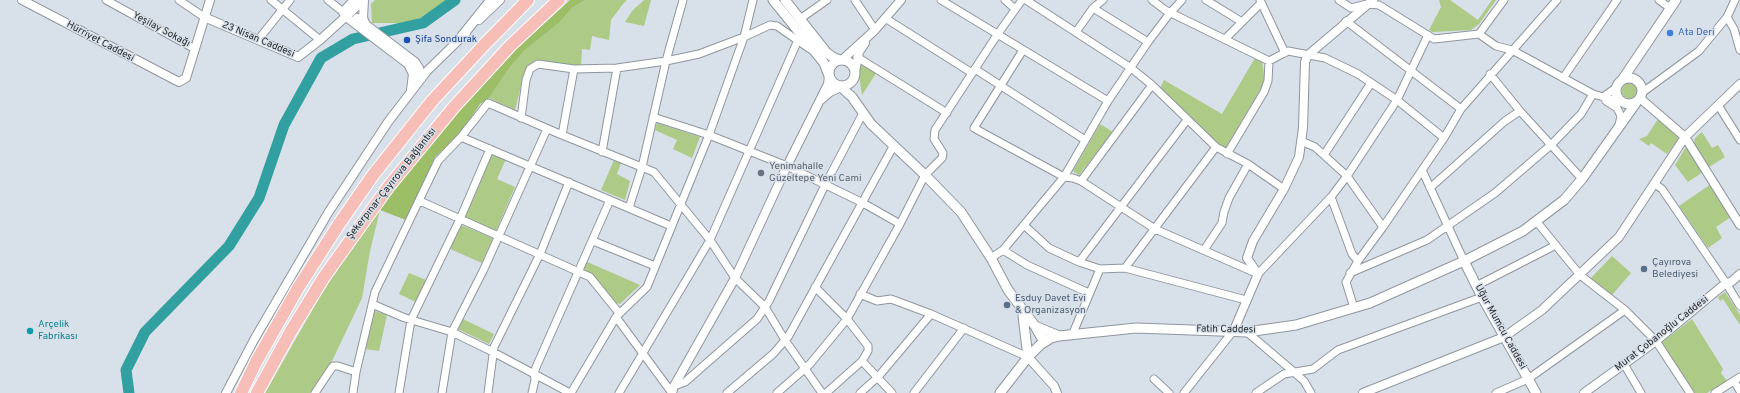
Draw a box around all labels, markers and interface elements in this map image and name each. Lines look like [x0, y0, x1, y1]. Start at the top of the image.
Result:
street label: Yeşilay Sokağı [130, 10, 192, 50]
street label: Hürriyet Caddesi [64, 19, 136, 65]
street label: 23 Nisan Caddesi [220, 19, 296, 61]
place label: Ata Deri [1678, 27, 1715, 39]
marker: Ata Deri [1665, 28, 1675, 38]
place label: Şifa Sondurak [415, 34, 477, 46]
marker: Şifa Sondurak [402, 35, 412, 45]
street label: Şekerpınar-Çayırova Bağlantısı [345, 126, 439, 242]
place label: Yenimahalle Güzeltepe Yeni Cami [769, 161, 861, 184]
marker: Yenimahalle Güzeltepe Yeni Cami [756, 168, 766, 178]
place label: Çayırova Belediyesi [1652, 257, 1698, 280]
marker: Çayırova Belediyesi [1639, 264, 1649, 274]
street label: Uğur Mumcu Caddesi [1472, 282, 1528, 372]
place label: Esduy Davet Evi & Organizasyon [1015, 293, 1086, 316]
street label: Murat Çobanoğlu Caddesi [1613, 294, 1711, 374]
marker: Esduy Davet Evi & Organizasyon [1002, 300, 1012, 310]
place label: Arçelik Fabrikası [38, 319, 78, 342]
street label: Fatih Caddesi [1196, 323, 1256, 337]
marker: Arçelik Fabrikası [25, 326, 35, 336]

